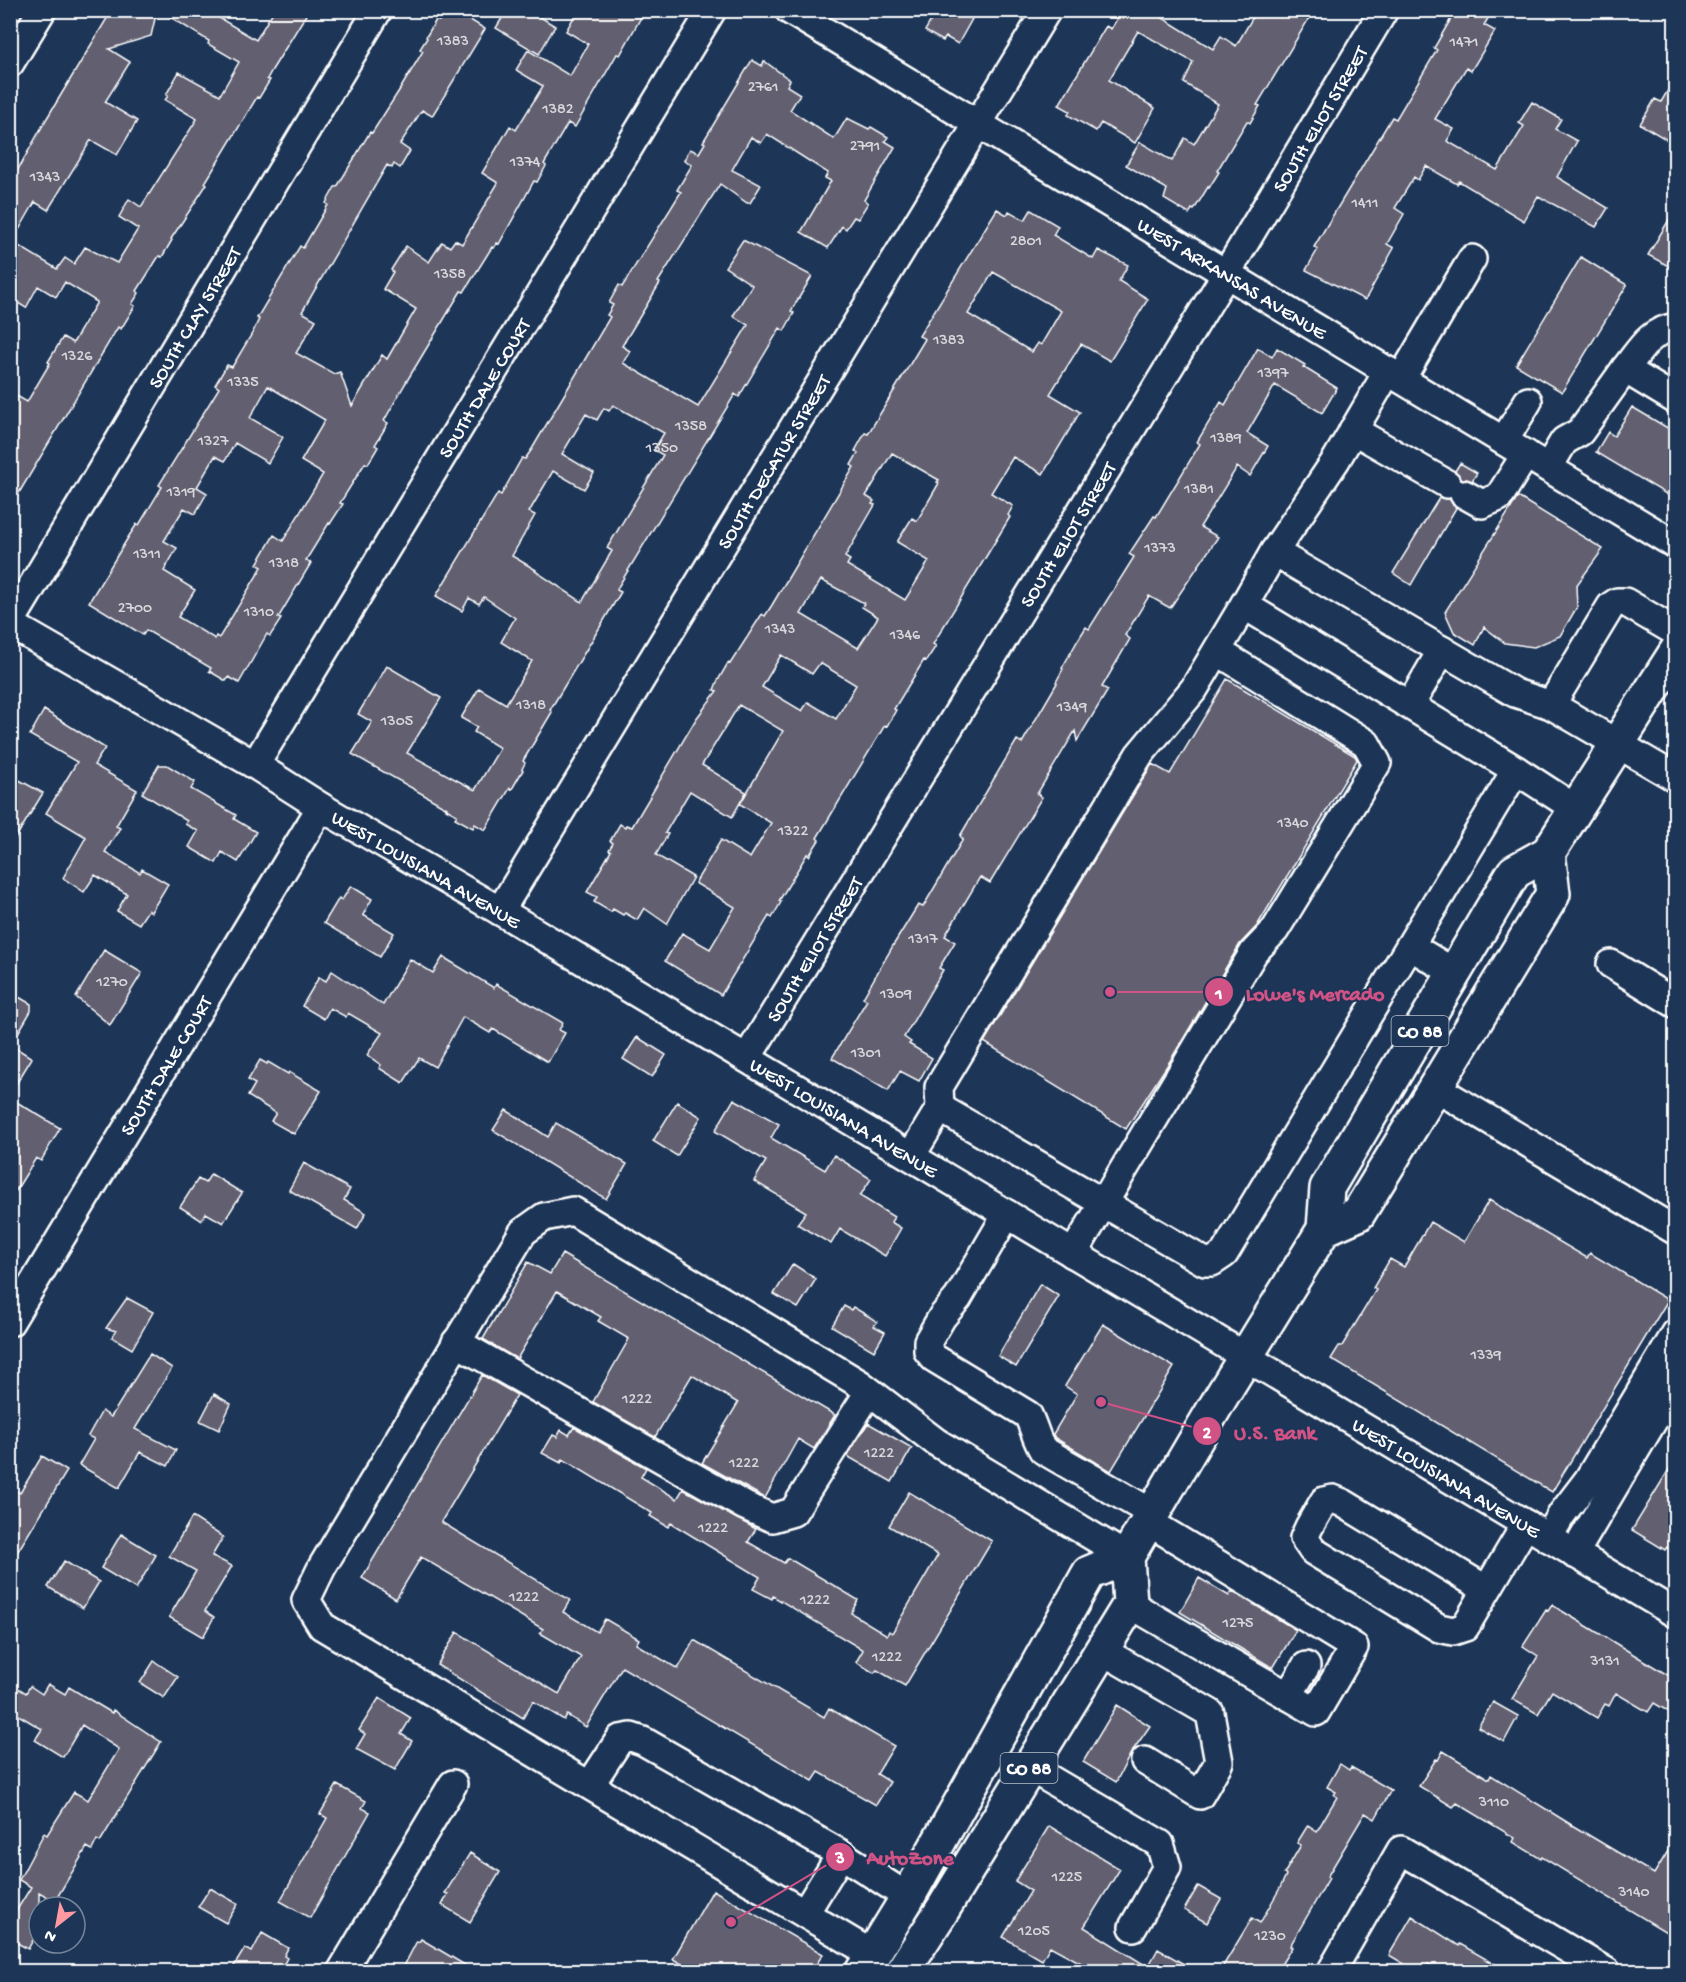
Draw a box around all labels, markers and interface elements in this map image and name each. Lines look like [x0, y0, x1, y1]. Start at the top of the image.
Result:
house number: 1383 [436, 33, 469, 52]
house number: 1471 [1449, 34, 1478, 53]
street label: SOUTH ELIOT STREET [1270, 42, 1375, 197]
house number: 2761 [748, 79, 778, 98]
house number: 1382 [541, 101, 574, 120]
house number: 2791 [850, 138, 880, 157]
house number: 1374 [509, 154, 541, 173]
house number: 1343 [29, 169, 60, 188]
house number: 1411 [1351, 195, 1378, 214]
street label: WEST ARKANSAS AVENUE [1132, 215, 1331, 347]
house number: 2801 [1010, 233, 1042, 252]
street label: SOUTH CLAY STREET [145, 243, 249, 394]
house number: 1358 [433, 266, 466, 285]
street label: SOUTH DALE COURT [435, 315, 538, 463]
house number: 1383 [932, 332, 965, 351]
house number: 1326 [61, 348, 93, 367]
house number: 1397 [1256, 365, 1289, 384]
street label: SOUTH DECATUR STREET [714, 371, 838, 554]
house number: 1335 [226, 374, 259, 393]
house number: 1358 [674, 418, 707, 437]
house number: 1389 [1209, 430, 1242, 449]
house number: 1327 [197, 433, 229, 452]
house number: 1350 [645, 440, 678, 459]
street label: SOUTH ELIOT STREET [1017, 458, 1124, 613]
house number: 1381 [1183, 481, 1214, 500]
house number: 1319 [165, 484, 196, 503]
house number: 1373 [1143, 540, 1176, 559]
house number: 1311 [132, 546, 161, 565]
house number: 1318 [268, 555, 299, 574]
house number: 2700 [118, 600, 152, 619]
house number: 1310 [243, 604, 274, 623]
house number: 1343 [764, 621, 795, 640]
house number: 1346 [889, 627, 921, 646]
house number: 1318 [515, 697, 546, 716]
house number: 1349 [1056, 699, 1087, 718]
house number: 1305 [380, 713, 413, 732]
street label: WEST LOUISIANA AVENUE [326, 807, 525, 936]
house number: 1340 [1276, 815, 1309, 834]
house number: 1322 [777, 823, 808, 842]
street label: SOUTH ELIOT STREET [764, 873, 870, 1027]
house number: 1317 [907, 931, 938, 950]
callout: Lowe's Mercado [1204, 973, 1397, 1012]
house number: 1270 [95, 974, 128, 993]
text: Lowe's Mercado [1246, 984, 1384, 1009]
text: 1 [1214, 985, 1223, 1006]
house number: 1309 [879, 986, 912, 1005]
street label: SOUTH DALE COURT [117, 992, 220, 1141]
road number: CO 88 [1392, 1016, 1448, 1046]
house number: 1301 [850, 1045, 881, 1064]
street label: WEST LOUISIANA AVENUE [744, 1055, 942, 1186]
house number: 1339 [1469, 1347, 1502, 1366]
house number: 1222 [621, 1391, 652, 1410]
callout: U.S. Bank [1192, 1412, 1328, 1451]
street label: WEST LOUISIANA AVENUE [1347, 1415, 1544, 1546]
text: U.S. Bank [1234, 1423, 1319, 1448]
text: 2 [1203, 1424, 1212, 1445]
house number: 1222 [863, 1445, 894, 1464]
house number: 1222 [728, 1455, 759, 1474]
house number: 1222 [697, 1520, 728, 1539]
house number: 1222 [508, 1589, 539, 1608]
house number: 1222 [799, 1592, 830, 1611]
house number: 1275 [1221, 1615, 1254, 1634]
house number: 1222 [871, 1649, 902, 1668]
house number: 3131 [1589, 1653, 1620, 1672]
road number: CO 88 [1000, 1753, 1058, 1783]
house number: 3110 [1478, 1794, 1509, 1813]
callout: AutoZone [825, 1837, 966, 1876]
text: AutoZone [865, 1848, 955, 1873]
text: 3 [834, 1849, 845, 1870]
house number: 1225 [1051, 1869, 1082, 1888]
house number: 3140 [1617, 1884, 1650, 1903]
north arrow [27, 1895, 87, 1955]
house number: 1205 [1017, 1923, 1050, 1942]
text: N [41, 1924, 60, 1946]
house number: 1230 [1253, 1928, 1286, 1947]

